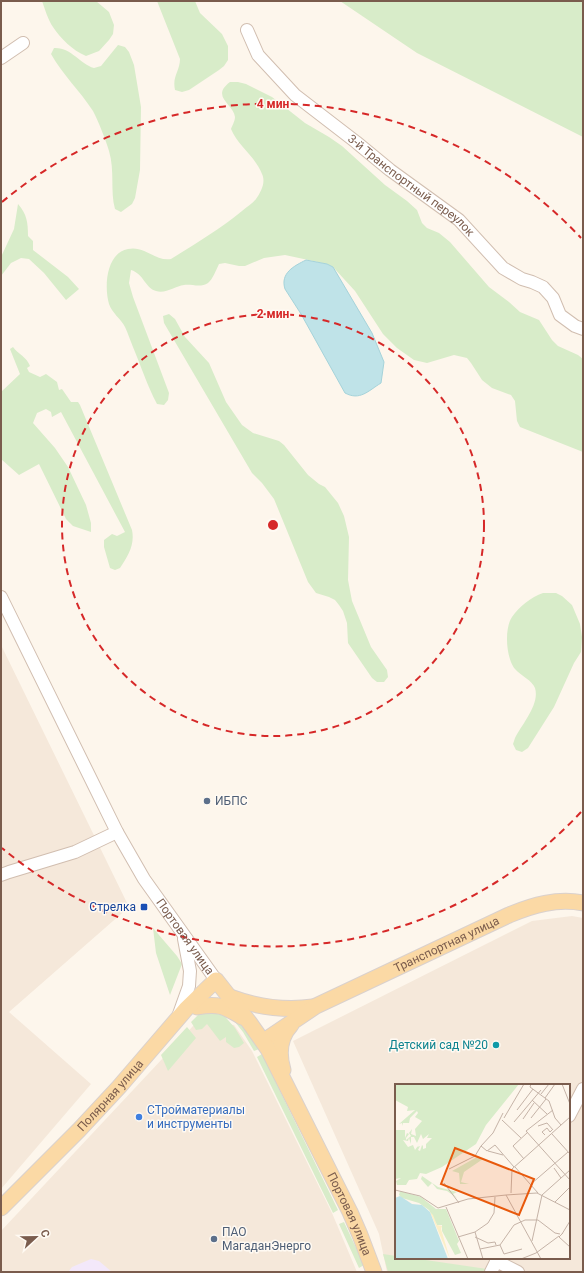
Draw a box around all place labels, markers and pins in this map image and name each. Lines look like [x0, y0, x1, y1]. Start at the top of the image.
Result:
centre of rings [266, 518, 280, 532]
place label: ИБПС [215, 794, 248, 808]
marker: ИБПС [202, 796, 212, 806]
place label: Стрелка [89, 900, 136, 914]
marker: Стрелка [139, 902, 149, 912]
place label: Детский сад №20 [389, 1038, 488, 1052]
marker: Детский сад №20 [491, 1040, 501, 1050]
place label: СТройматериалы и инструменты [147, 1103, 245, 1131]
marker: СТройматериалы и инструменты [134, 1112, 144, 1122]
place label: ПАО МагаданЭнерго [222, 1225, 311, 1253]
marker: ПАО МагаданЭнерго [209, 1234, 219, 1244]

